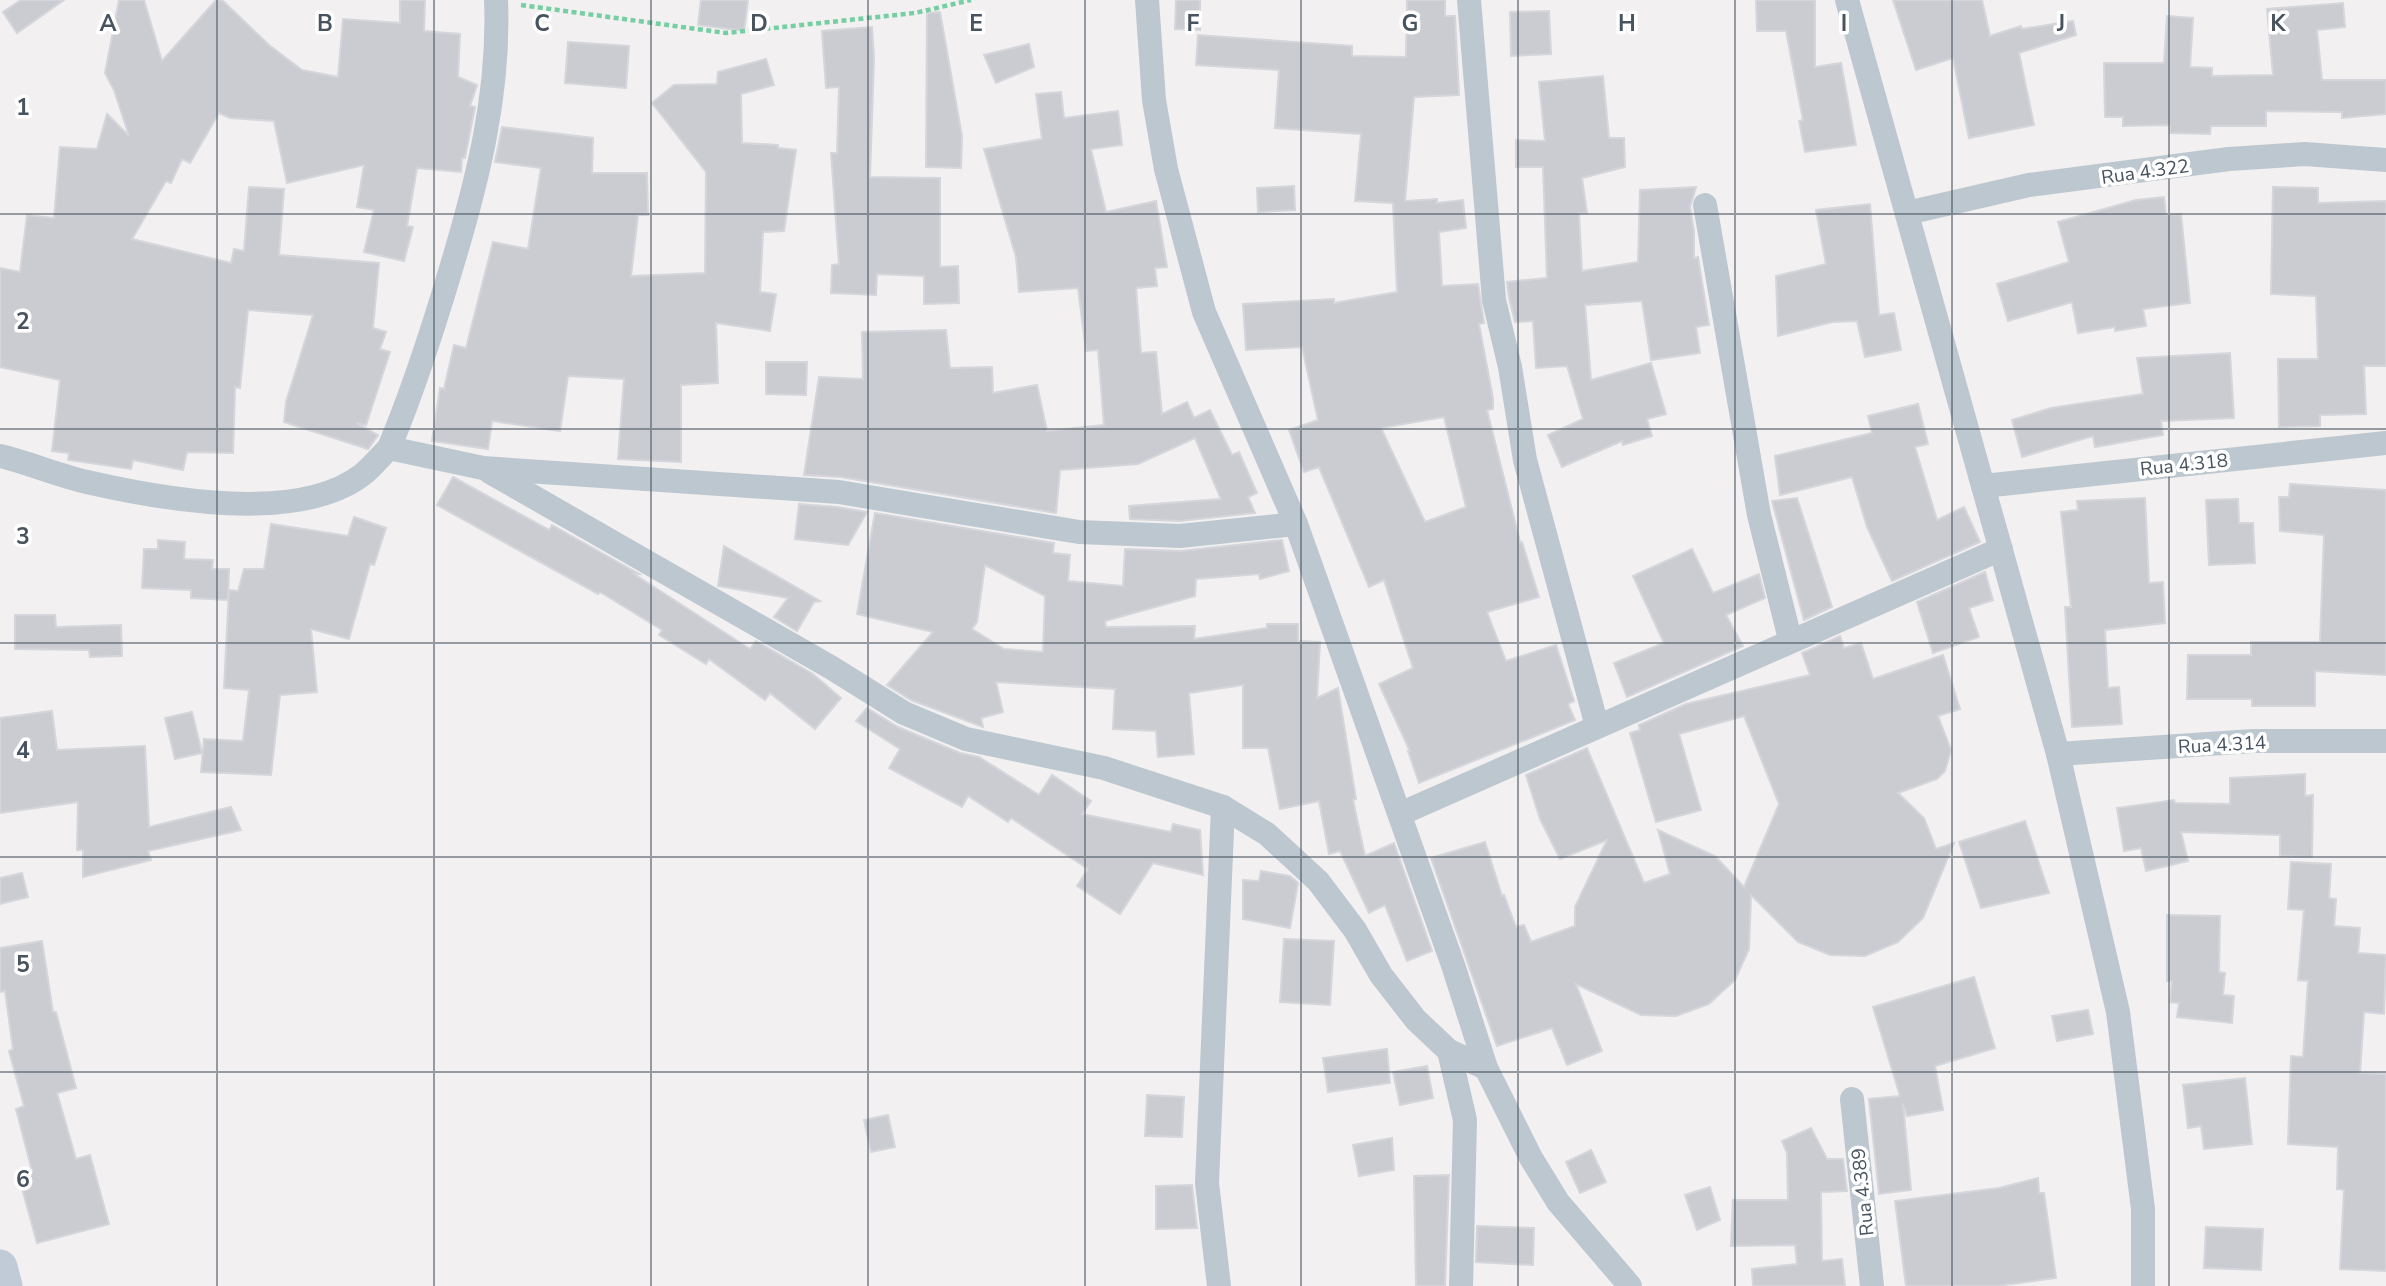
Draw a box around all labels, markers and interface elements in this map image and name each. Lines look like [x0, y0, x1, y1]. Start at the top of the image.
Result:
text: A [99, 8, 117, 39]
text: B [317, 8, 333, 39]
text: C [534, 8, 550, 39]
text: D [750, 8, 768, 39]
text: E [969, 8, 983, 39]
text: F [1187, 8, 1200, 39]
text: G [1402, 8, 1418, 39]
text: H [1618, 8, 1636, 39]
text: I [1841, 8, 1847, 39]
text: J [2056, 8, 2065, 39]
text: K [2270, 8, 2286, 39]
text: 1 [16, 92, 30, 123]
street label: Rua 4.322 [2100, 153, 2191, 191]
text: 2 [16, 306, 30, 337]
street label: Rua 4.318 [2139, 447, 2229, 483]
text: 3 [16, 521, 30, 552]
street label: Rua 4.314 [2177, 730, 2267, 760]
text: 4 [16, 735, 30, 766]
text: 5 [16, 949, 30, 980]
street label: Rua 4.389 [1845, 1147, 1881, 1237]
text: 6 [16, 1164, 30, 1195]

